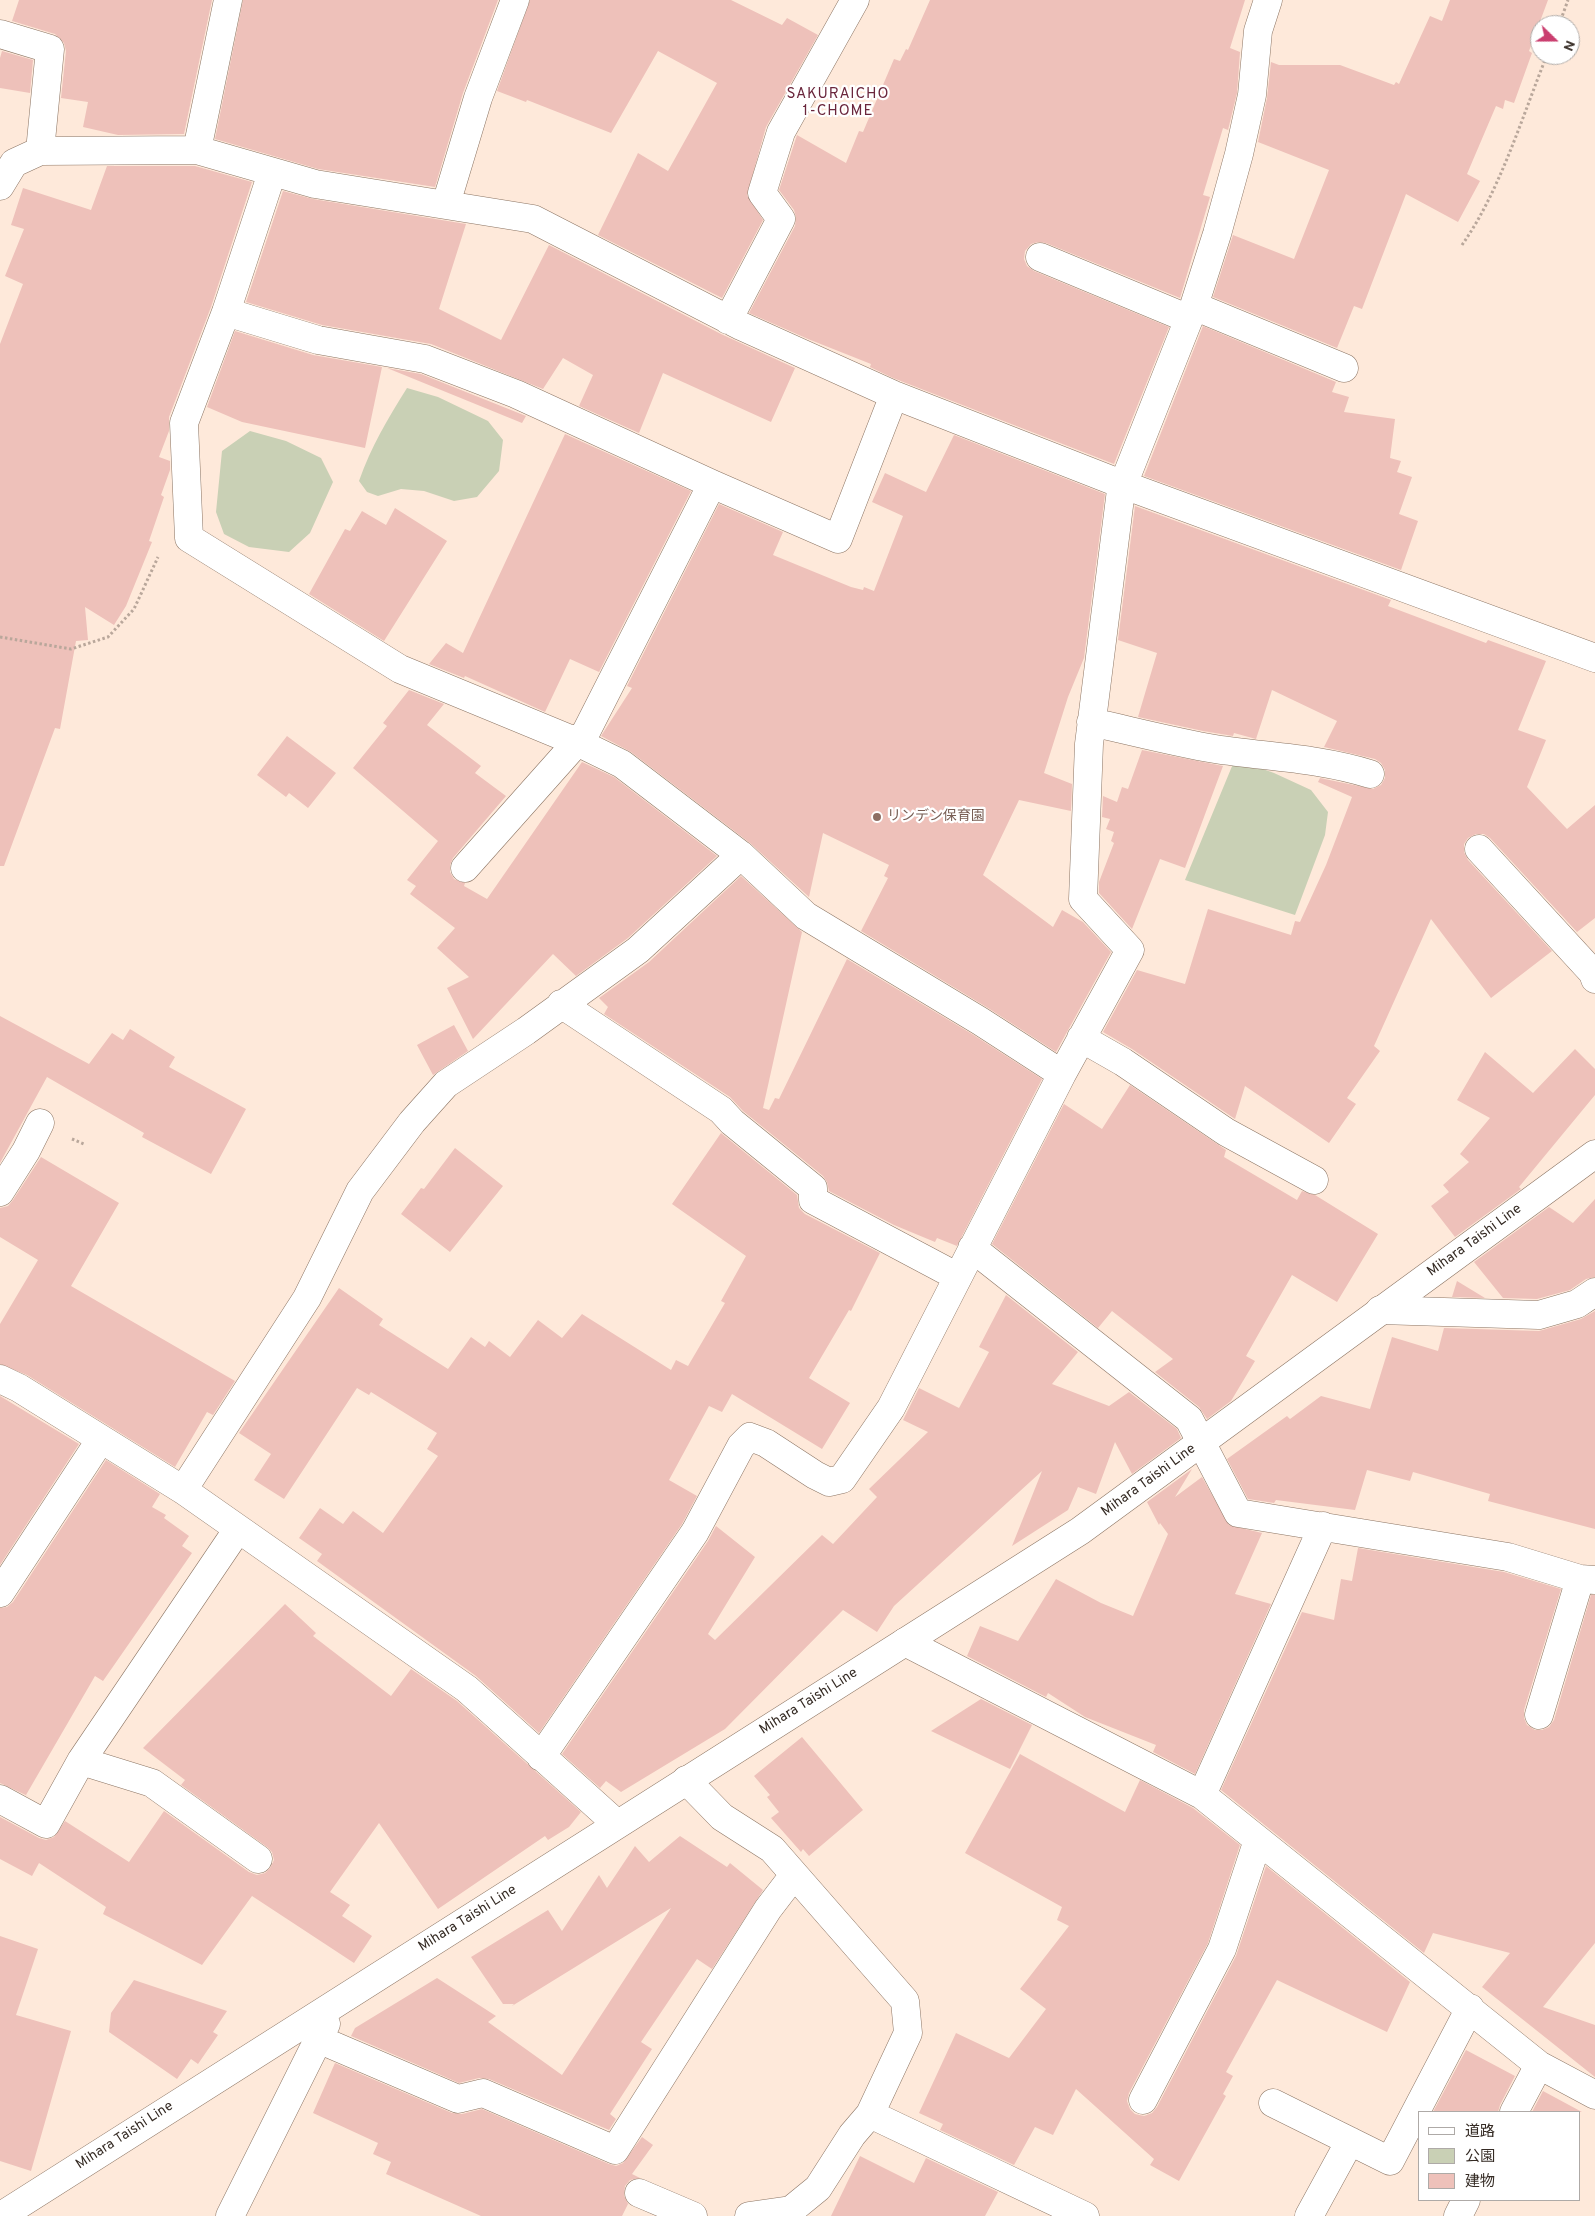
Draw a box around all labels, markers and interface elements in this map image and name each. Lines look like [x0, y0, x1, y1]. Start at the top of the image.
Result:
north arrow [1530, 15, 1580, 65]
text: N [1559, 38, 1578, 53]
district label: SAKURAICHO 1-CHOME [785, 86, 891, 121]
place label: リンデン保育園 [887, 809, 985, 825]
marker: リンデン保育園 [871, 811, 883, 823]
street label: Mihara Taishi Line [1425, 1201, 1525, 1281]
street label: Mihara Taishi Line [1099, 1441, 1199, 1521]
street label: Mihara Taishi Line [757, 1665, 861, 1739]
street label: Mihara Taishi Line [416, 1882, 520, 1956]
street label: Mihara Taishi Line [73, 2098, 177, 2174]
legend [1418, 2111, 1580, 2201]
text: 道路 [1465, 2123, 1495, 2142]
text: 公園 [1465, 2148, 1495, 2167]
text: 建物 [1465, 2173, 1495, 2192]

